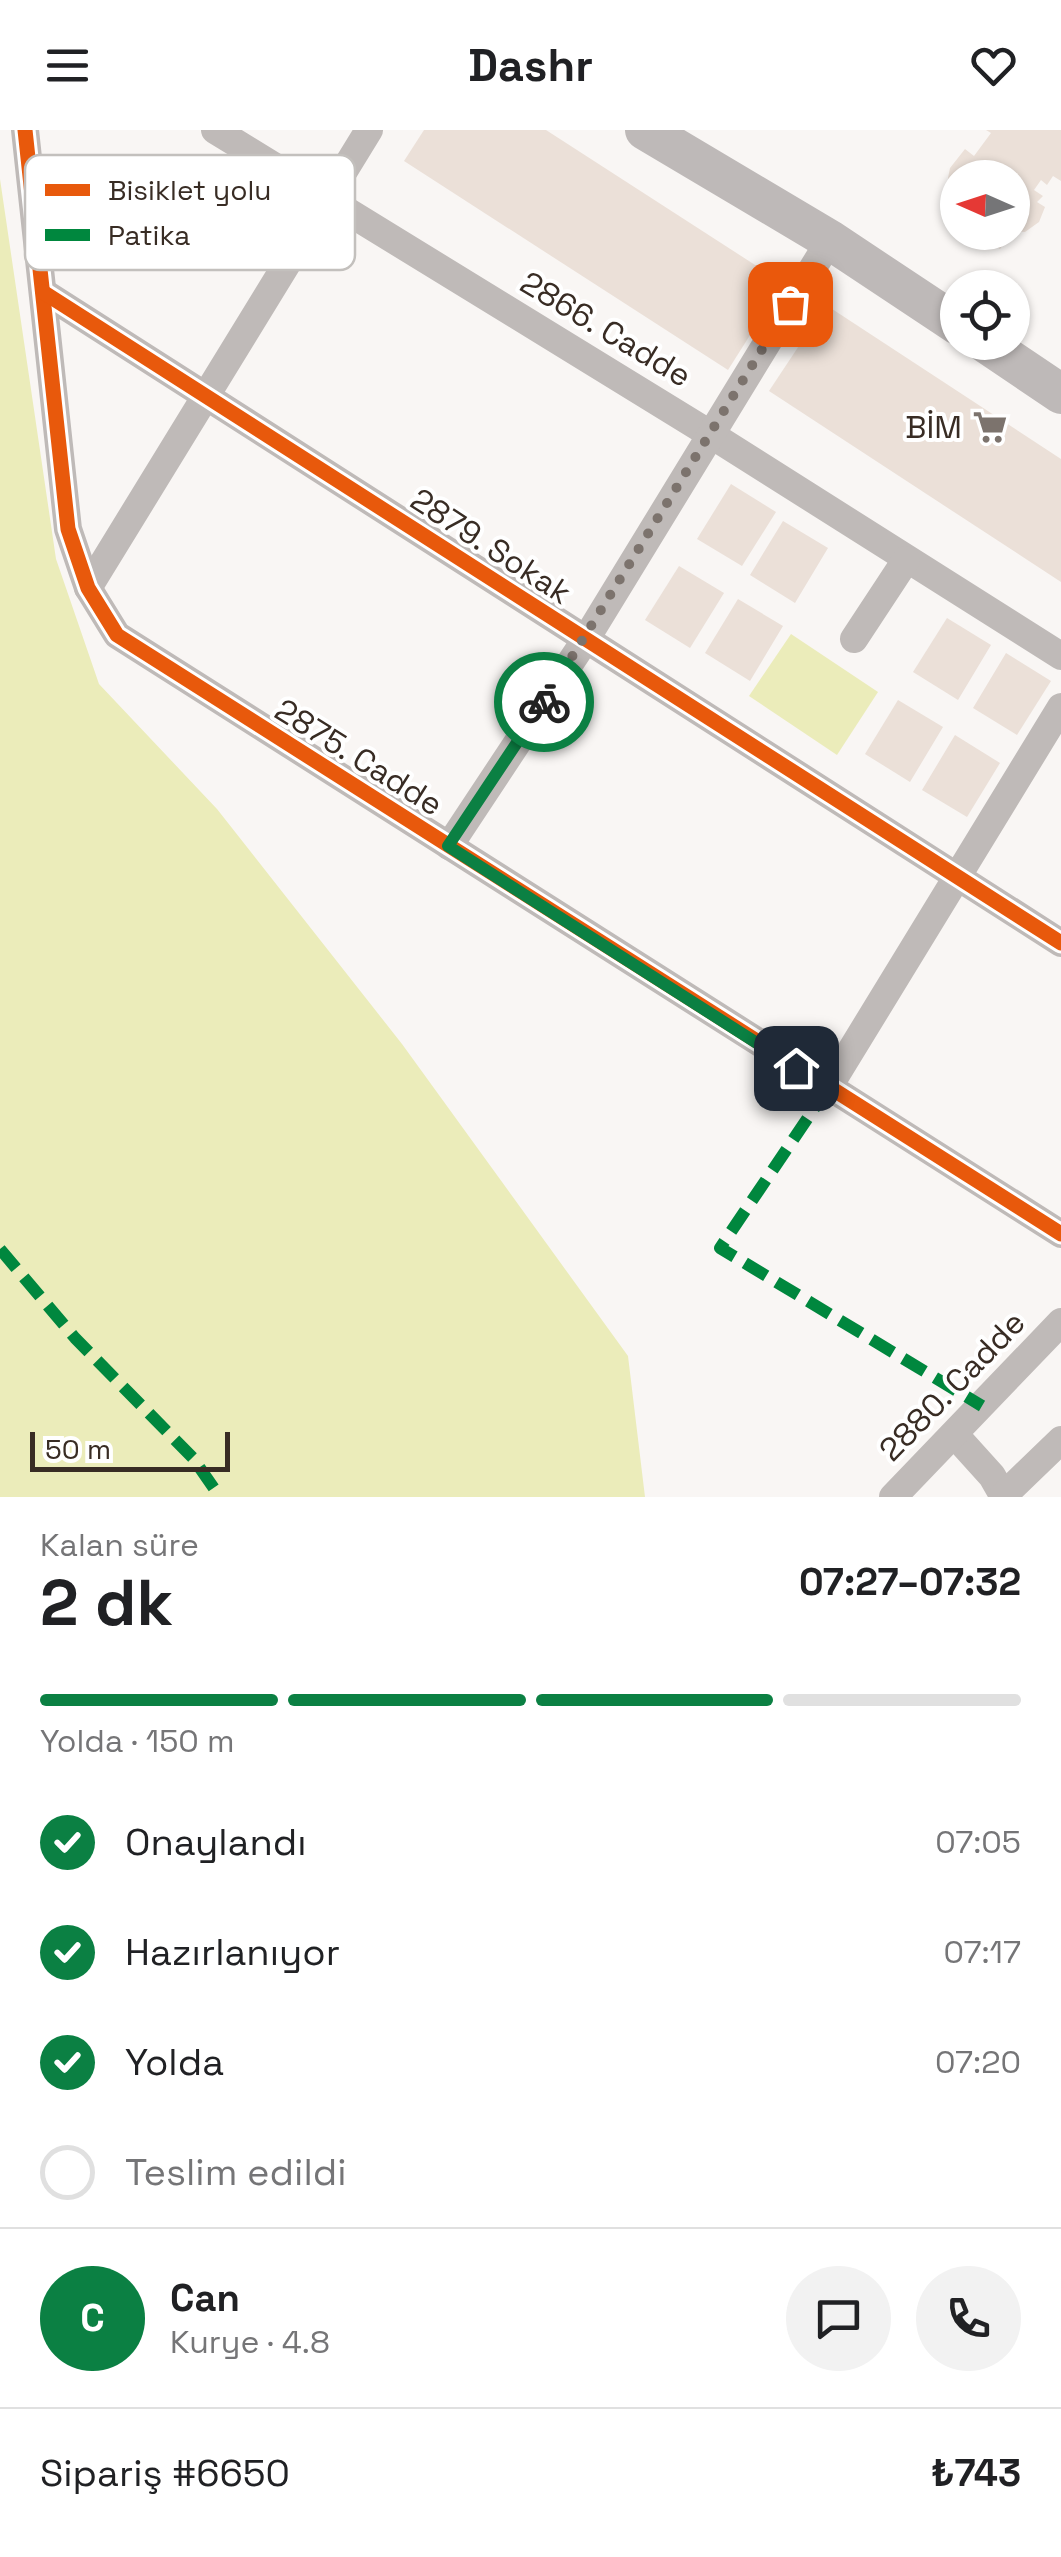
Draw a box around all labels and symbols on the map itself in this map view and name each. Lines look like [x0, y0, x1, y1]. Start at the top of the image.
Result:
legend [25, 155, 355, 270]
north arrow [940, 160, 1030, 250]
text: Bisiklet yolu [108, 172, 271, 208]
text: Patika [108, 217, 190, 253]
street label: 2866. Cadde [513, 262, 699, 396]
pin [748, 262, 833, 347]
place label: BİM [905, 407, 962, 447]
supermarket icon: BİM [971, 408, 1009, 446]
street label: 2879. Sokak [403, 479, 579, 613]
courier [494, 652, 594, 752]
street label: 2875. Cadde [268, 690, 450, 824]
pin [754, 1026, 839, 1111]
street label: 2880. Cadde [871, 1303, 1033, 1469]
scale bar [30, 1427, 230, 1472]

